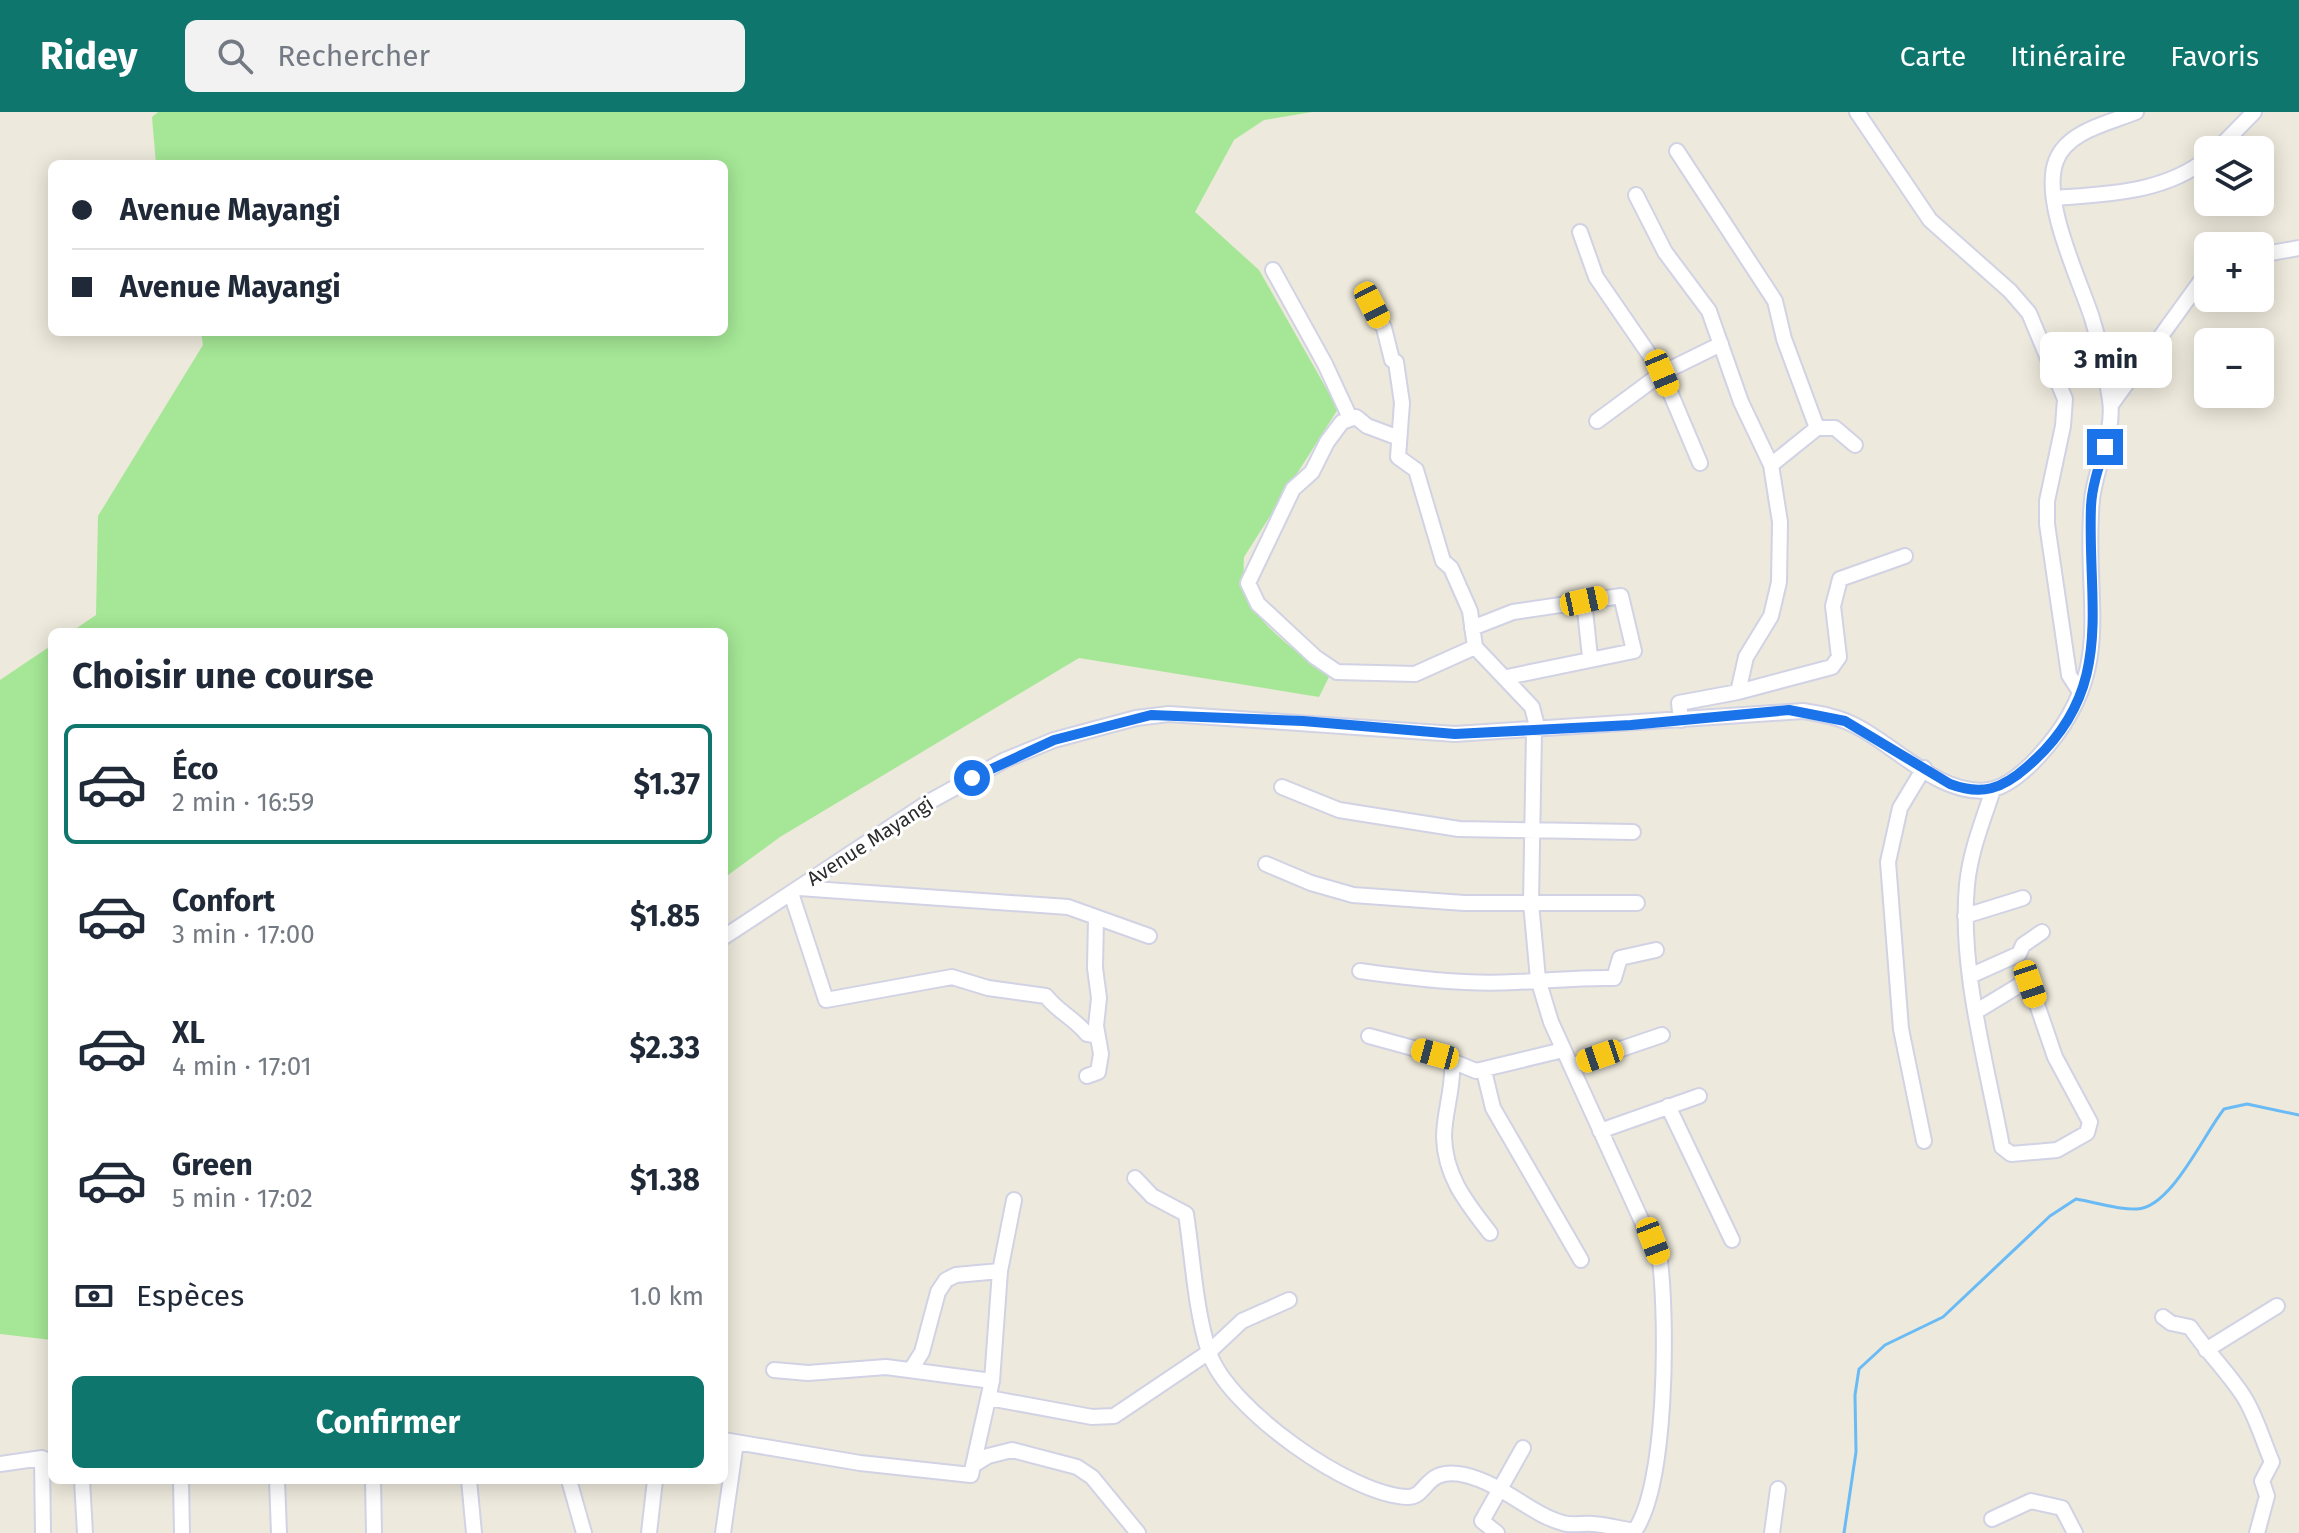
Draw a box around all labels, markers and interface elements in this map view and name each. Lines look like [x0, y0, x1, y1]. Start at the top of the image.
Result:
search box [185, 20, 745, 92]
text: Ridey [40, 33, 137, 79]
icon: search [213, 34, 257, 78]
text: Rechercher [277, 38, 430, 74]
text: Carte [1900, 40, 1966, 73]
text: Itinéraire [2010, 40, 2126, 73]
text: Favoris [2170, 40, 2259, 73]
map controls [2194, 136, 2274, 408]
button: layers [2194, 136, 2274, 216]
text: Avenue Mayangi [120, 192, 341, 228]
button: + [2194, 232, 2274, 312]
text: Avenue Mayangi [120, 269, 341, 305]
car [1350, 278, 1394, 332]
button: − [2194, 328, 2274, 408]
callout: 3 min [2039, 331, 2171, 387]
text: 3 min [2074, 344, 2138, 375]
car [1642, 346, 1682, 400]
route end [2087, 429, 2123, 465]
car [1558, 584, 1610, 618]
text: Choisir une course [72, 654, 374, 698]
icon: car [76, 748, 148, 820]
text: Éco [172, 751, 218, 787]
route start [954, 760, 990, 796]
text: $1.37 [634, 766, 700, 802]
text: 2 min · 16:59 [172, 787, 314, 818]
street label: Avenue Mayangi [802, 791, 938, 891]
icon: car [76, 880, 148, 952]
text: Confort [172, 883, 275, 919]
text: $1.85 [630, 898, 700, 934]
text: 3 min · 17:00 [172, 919, 315, 950]
car [2011, 957, 2049, 1011]
icon: car [76, 1012, 148, 1084]
text: XL [172, 1015, 205, 1051]
text: $2.33 [629, 1030, 700, 1066]
car [1409, 1036, 1461, 1072]
car [1573, 1037, 1627, 1075]
text: 4 min · 17:01 [172, 1051, 312, 1082]
icon: car [76, 1144, 148, 1216]
text: Green [172, 1147, 253, 1183]
text: $1.38 [630, 1162, 700, 1198]
text: 5 min · 17:02 [172, 1183, 313, 1214]
car [1633, 1214, 1673, 1268]
icon: cash [72, 1274, 116, 1318]
text: Espèces [136, 1278, 244, 1314]
text: 1.0 km [630, 1281, 704, 1312]
button: Confirmer [72, 1376, 704, 1468]

